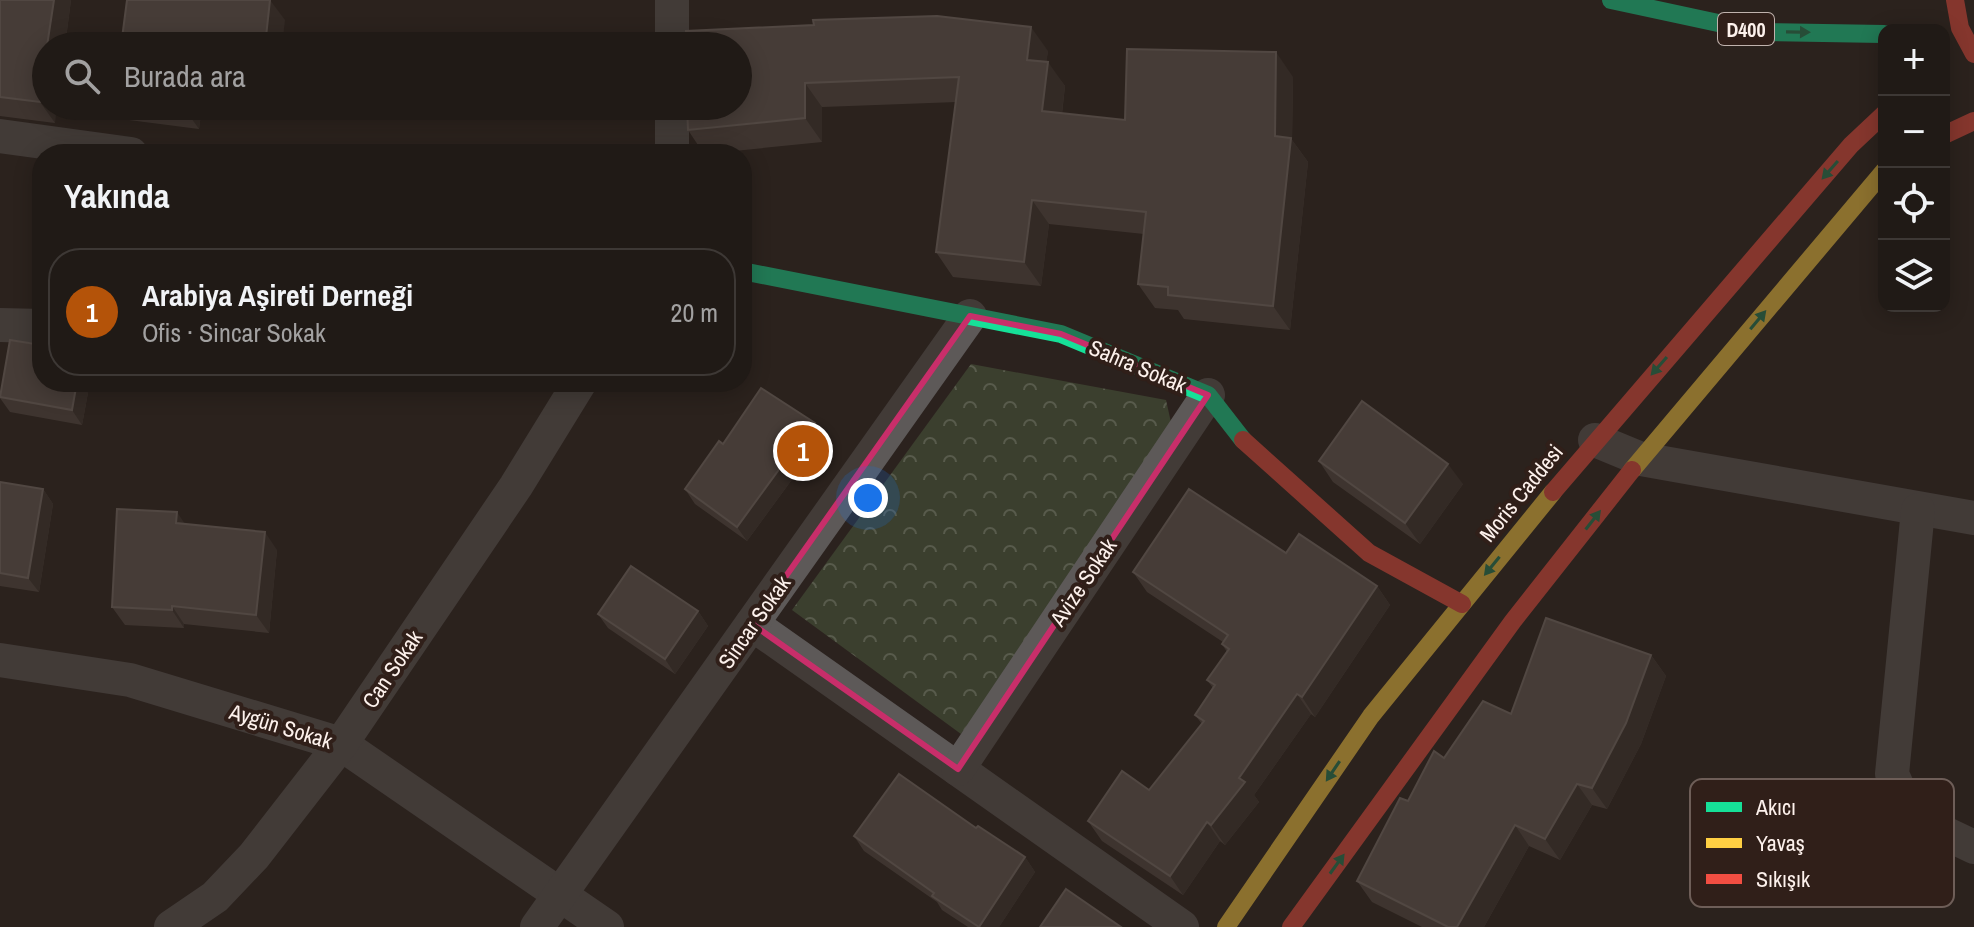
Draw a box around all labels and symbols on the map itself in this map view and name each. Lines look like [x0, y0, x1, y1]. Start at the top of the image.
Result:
road number: D400 [1718, 13, 1774, 45]
one-way arrow [1786, 26, 1811, 39]
one-way arrow [1822, 160, 1839, 180]
one-way arrow [1749, 310, 1766, 330]
street label: Sahra Sokak [1085, 332, 1192, 400]
one-way arrow [1651, 356, 1668, 376]
pin: 1 [777, 421, 829, 481]
street label: Moris Caddesi [1472, 438, 1570, 548]
your location [848, 478, 888, 518]
one-way arrow [1584, 510, 1600, 530]
street label: Avize Sokak [1042, 531, 1124, 633]
one-way arrow [1485, 556, 1501, 576]
street label: Sincar Sokak [711, 569, 798, 675]
street label: Can Sokak [355, 623, 430, 714]
street label: Aygün Sokak [225, 696, 337, 756]
one-way arrow [1326, 760, 1341, 781]
legend [1690, 779, 1954, 907]
text: Akıcı [1755, 792, 1796, 822]
text: Yavaş [1756, 828, 1805, 858]
one-way arrow [1329, 853, 1345, 875]
text: Sıkışık [1756, 864, 1811, 894]

